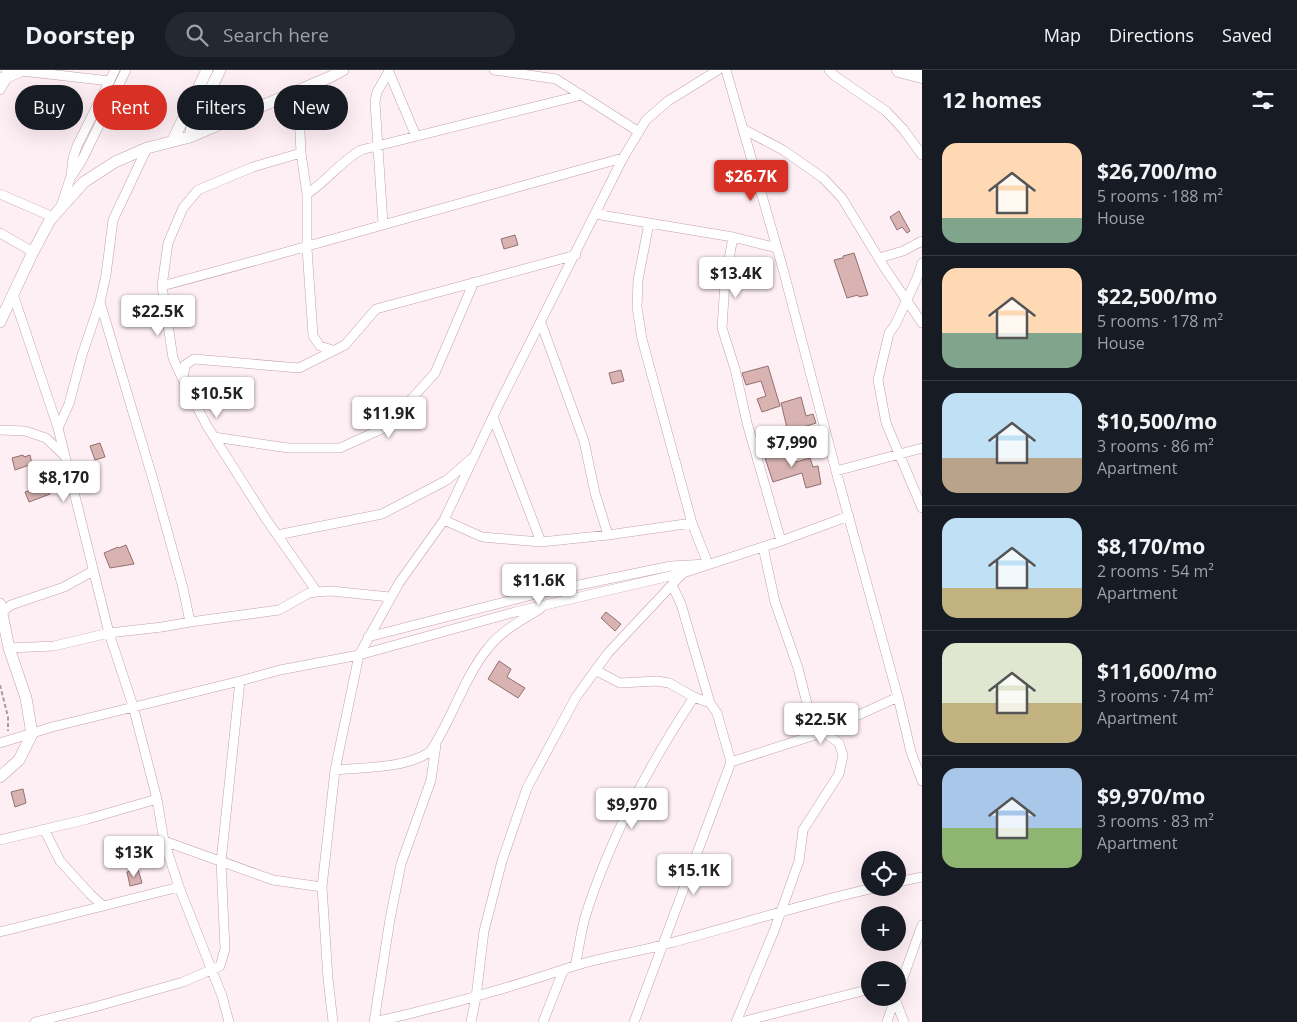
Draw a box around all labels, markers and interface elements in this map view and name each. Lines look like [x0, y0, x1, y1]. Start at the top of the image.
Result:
search box [165, 12, 515, 57]
text: Doorstep [25, 18, 135, 51]
icon: search [183, 21, 211, 49]
text: Search here [223, 22, 329, 48]
text: Map [1044, 23, 1081, 47]
text: Directions [1109, 23, 1194, 47]
text: Saved [1222, 23, 1272, 47]
chip: Buy [15, 85, 83, 130]
chip: Rent [93, 85, 167, 130]
chip: Filters [177, 85, 264, 130]
chip: New [274, 85, 348, 130]
text: 12 homes [942, 86, 1042, 114]
icon: filters [1249, 86, 1277, 114]
text: $26,700/mo [1097, 157, 1217, 185]
pin: $26.7K [710, 160, 792, 202]
icon: home [982, 163, 1042, 223]
text: $26.7K [725, 165, 777, 187]
text: 5 rooms · 188 m² [1097, 185, 1223, 207]
text: House [1097, 207, 1145, 229]
pin: $13.4K [695, 256, 777, 299]
text: $13.4K [710, 262, 762, 284]
text: $22,500/mo [1097, 282, 1217, 310]
icon: home [982, 288, 1042, 348]
pin: $22.5K [117, 294, 199, 337]
text: $22.5K [132, 300, 184, 322]
text: 5 rooms · 178 m² [1097, 310, 1223, 332]
text: House [1097, 332, 1145, 354]
pin: $10.5K [176, 376, 258, 419]
text: $10.5K [191, 382, 243, 404]
pin: $11.9K [348, 396, 430, 439]
text: $11.9K [363, 402, 415, 424]
text: $10,500/mo [1097, 407, 1217, 435]
icon: home [982, 413, 1042, 473]
pin: $7,990 [751, 426, 833, 468]
text: $7,990 [767, 431, 817, 453]
text: 3 rooms · 86 m² [1097, 435, 1214, 457]
text: Apartment [1097, 457, 1177, 479]
pin: $8,170 [23, 460, 105, 503]
text: $8,170 [39, 466, 89, 488]
text: $8,170/mo [1097, 532, 1205, 560]
icon: home [982, 538, 1042, 598]
text: 2 rooms · 54 m² [1097, 560, 1214, 582]
pin: $11.6K [498, 564, 580, 606]
text: $11.6K [513, 569, 565, 591]
text: Apartment [1097, 582, 1177, 604]
text: $11,600/mo [1097, 657, 1217, 685]
icon: home [982, 663, 1042, 723]
text: 3 rooms · 74 m² [1097, 685, 1214, 707]
pin: $22.5K [780, 702, 862, 745]
text: Apartment [1097, 707, 1177, 729]
text: $22.5K [795, 708, 847, 730]
text: $9,970/mo [1097, 782, 1205, 810]
pin: $9,970 [591, 788, 673, 830]
icon: home [982, 788, 1042, 848]
text: $9,970 [607, 793, 657, 815]
text: 3 rooms · 83 m² [1097, 810, 1214, 832]
text: Apartment [1097, 832, 1177, 854]
pin: $13K [104, 836, 164, 878]
text: $13K [115, 841, 153, 863]
map controls [861, 851, 906, 1006]
button: locate [861, 851, 906, 896]
pin: $15.1K [653, 854, 735, 896]
text: $15.1K [668, 859, 720, 881]
button: + [861, 906, 906, 951]
button: − [861, 961, 906, 1006]

